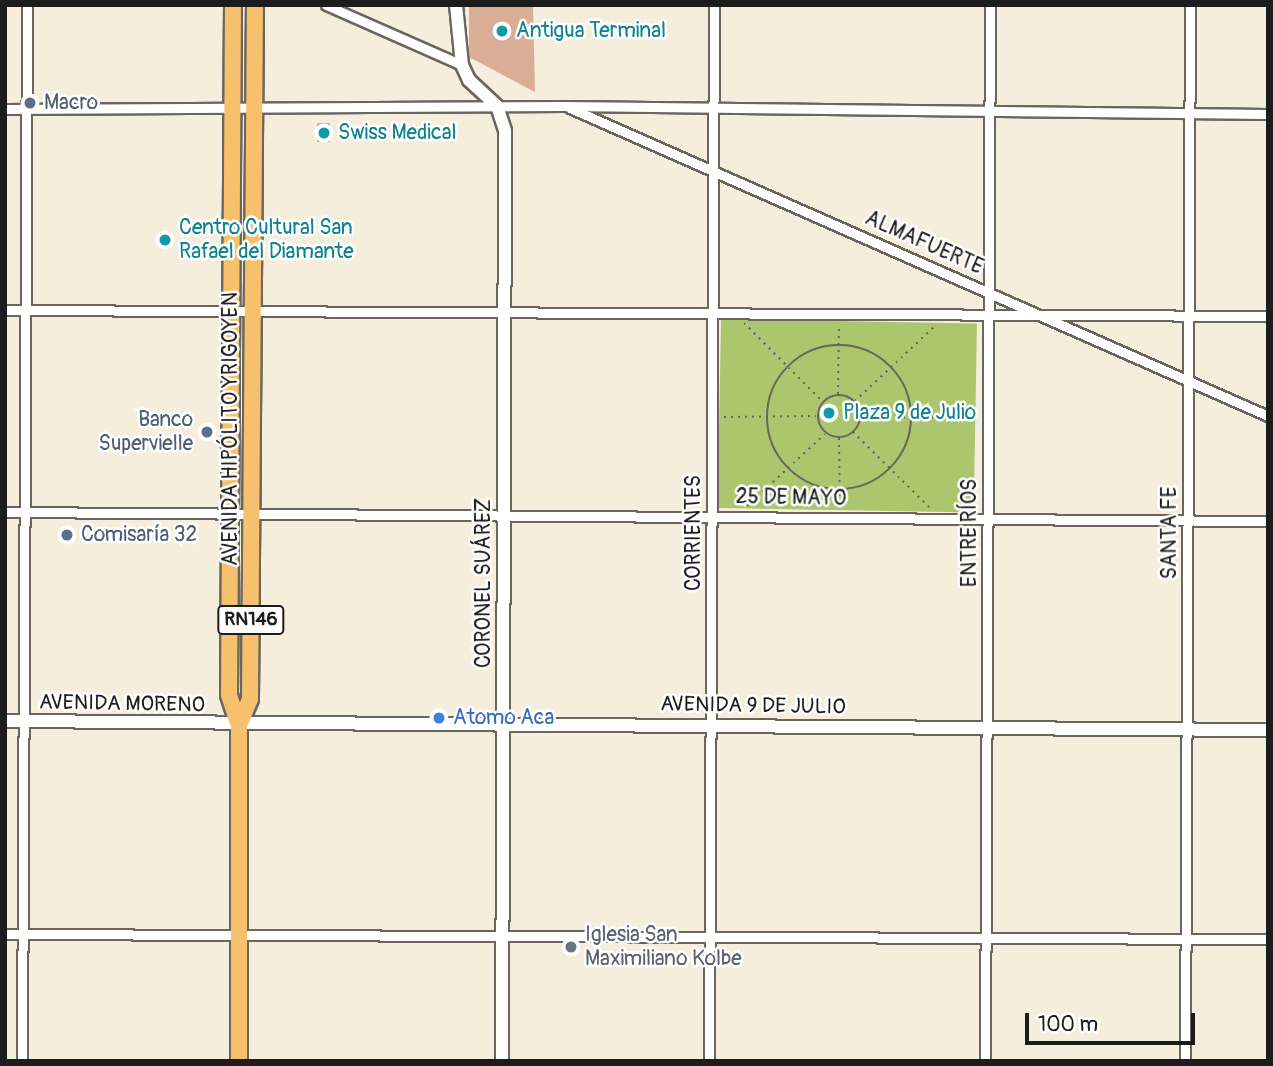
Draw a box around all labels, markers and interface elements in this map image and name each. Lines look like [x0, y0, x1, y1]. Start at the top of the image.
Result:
place label: Antigua Terminal [516, 18, 666, 44]
marker: Antigua Terminal [494, 23, 510, 39]
place label: Macro [44, 90, 98, 116]
marker: Macro [22, 95, 38, 111]
place label: Swiss Medical [338, 120, 456, 146]
marker: Swiss Medical [316, 125, 332, 141]
street label: ALMAFUERTE [861, 206, 987, 280]
place label: Centro Cultural San Rafael del Diamante [179, 215, 354, 265]
marker: Centro Cultural San Rafael del Diamante [157, 232, 173, 248]
street label: AVENIDA HIPÓLITO YRIGOYEN [218, 292, 244, 566]
place label: Plaza 9 de Julio [843, 400, 976, 426]
marker: Plaza 9 de Julio [821, 405, 837, 421]
place label: Banco Supervielle [99, 407, 193, 457]
marker: Banco Supervielle [199, 424, 215, 440]
street label: CORRIENTES [681, 475, 707, 591]
street label: ENTRE RÍOS [957, 479, 983, 587]
street label: 25 DE MAYO [735, 484, 847, 512]
street label: SANTA FE [1157, 487, 1183, 579]
street label: CORONEL SUÁREZ [471, 498, 497, 668]
place label: Comisaría 32 [81, 522, 197, 548]
marker: Comisaría 32 [59, 527, 75, 543]
road number: RN146 [216, 604, 286, 636]
street label: AVENIDA MORENO [39, 690, 205, 718]
street label: AVENIDA 9 DE JULIO [660, 692, 846, 720]
place label: Atomo Aca [453, 705, 554, 731]
marker: Atomo Aca [431, 710, 447, 726]
place label: Iglesia San Maximiliano Kolbe [585, 922, 742, 972]
marker: Iglesia San Maximiliano Kolbe [563, 939, 579, 955]
scale bar [1028, 1000, 1198, 1044]
text: 100 m [1038, 1011, 1098, 1038]

